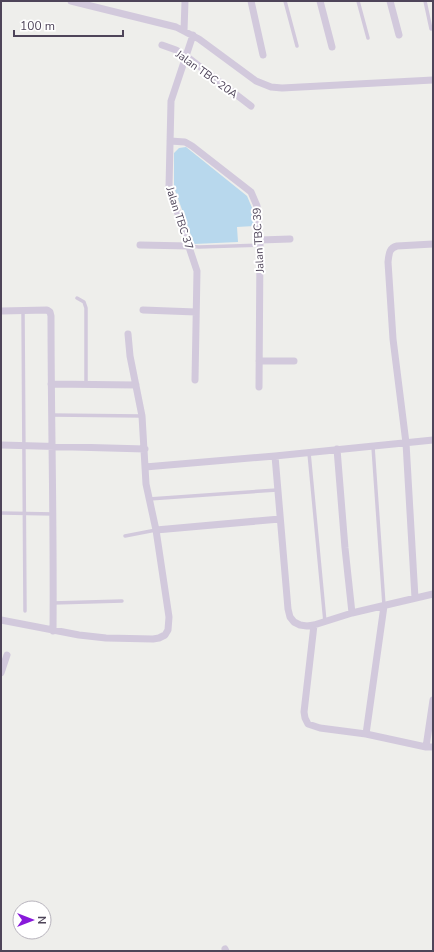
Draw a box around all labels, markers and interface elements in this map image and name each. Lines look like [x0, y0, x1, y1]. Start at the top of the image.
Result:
scale bar [14, 12, 123, 38]
text: 100 m [20, 18, 55, 34]
street label: Jalan TBC 20A [172, 46, 241, 102]
street label: Jalan TBC 37 [162, 184, 197, 251]
street label: Jalan TBC 39 [249, 207, 268, 274]
north arrow [12, 900, 52, 940]
text: N [34, 916, 49, 924]

